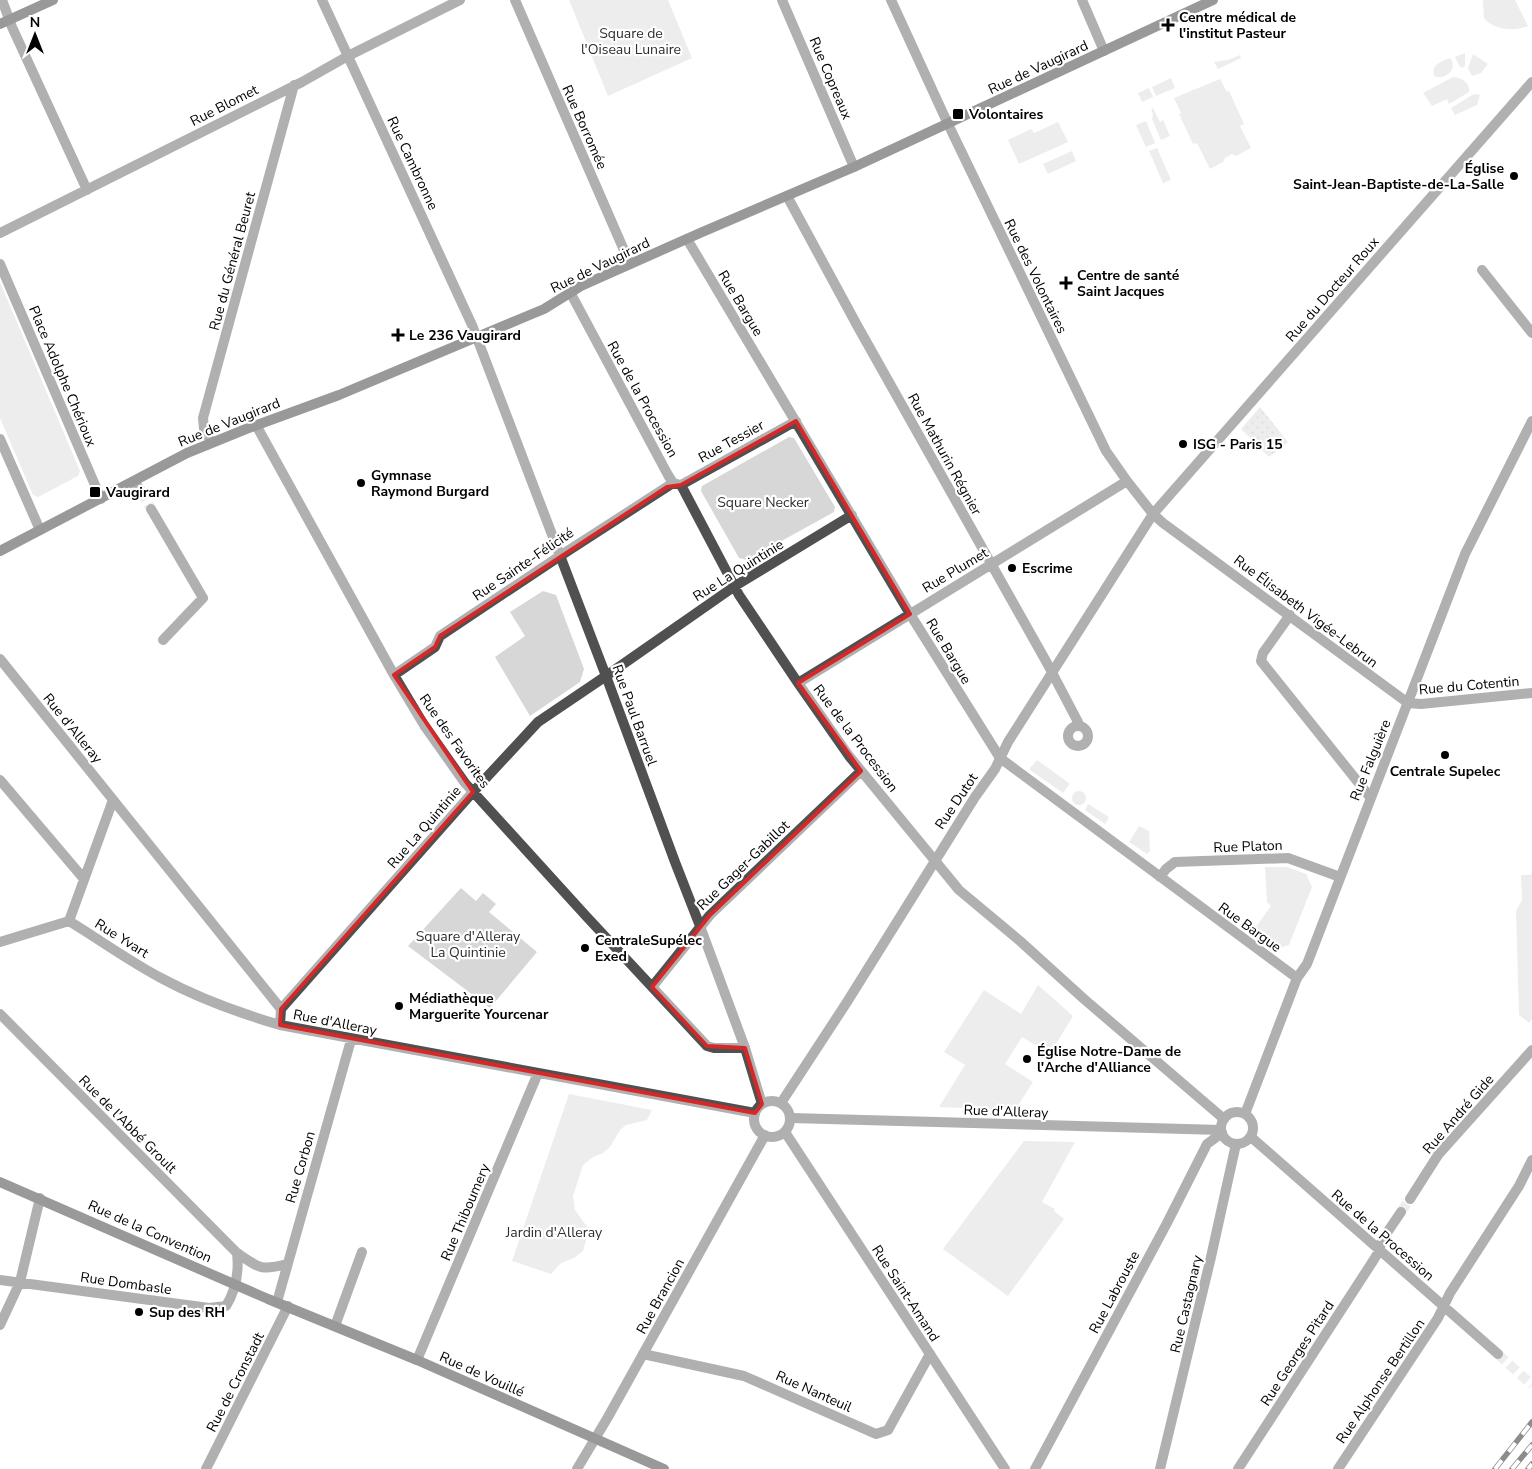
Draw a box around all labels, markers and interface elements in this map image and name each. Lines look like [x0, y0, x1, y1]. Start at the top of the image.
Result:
place label: Centre médical de l'institut Pasteur [1179, 8, 1297, 43]
north arrow [10, 10, 60, 60]
text: N [30, 13, 40, 32]
marker: Centre médical de l'institut Pasteur [1161, 18, 1175, 32]
park label: Square de l'Oiseau Lunaire [581, 24, 681, 59]
street label: Rue Copreaux [805, 34, 857, 123]
street label: Rue de Vaugirard [985, 36, 1091, 99]
street label: Rue Blomet [187, 80, 262, 131]
street label: Rue Borromée [558, 82, 612, 172]
place label: Volontaires [968, 105, 1043, 124]
marker: Volontaires [951, 107, 965, 121]
street label: Rue Cambronne [383, 113, 443, 213]
place label: Église Saint-Jean-Baptiste-de-La-Salle [1293, 159, 1504, 194]
marker: Église Saint-Jean-Baptiste-de-La-Salle [1508, 170, 1520, 182]
street label: Rue du Général Beuret [205, 190, 260, 333]
street label: Rue des Volontaires [1000, 216, 1072, 337]
street label: Rue du Docteur Roux [1281, 232, 1384, 346]
street label: Rue de Vaugirard [547, 233, 653, 298]
place label: Centre de santé Saint Jacques [1077, 266, 1180, 301]
street label: Rue Bargue [713, 267, 768, 340]
marker: Centre de santé Saint Jacques [1059, 276, 1073, 290]
street label: Place Adolphe Chérioux [24, 303, 101, 450]
place label: Le 236 Vaugirard [409, 326, 521, 345]
marker: Le 236 Vaugirard [391, 328, 405, 342]
street label: Rue de la Procession [603, 338, 682, 461]
street label: Rue Mathurin Régnier [903, 390, 986, 519]
street label: Rue de Vaugirard [175, 393, 283, 452]
street label: Rue Tessier [695, 416, 767, 467]
place label: ISG - Paris 15 [1193, 435, 1283, 454]
marker: ISG - Paris 15 [1177, 438, 1189, 450]
place label: Gymnase Raymond Burgard [371, 466, 489, 501]
marker: Gymnase Raymond Burgard [355, 477, 367, 489]
place label: Vaugirard [105, 483, 170, 502]
marker: Vaugirard [88, 485, 102, 499]
park label: Square Necker [717, 493, 809, 512]
street label: Rue Sainte-Félicité [469, 524, 578, 605]
street label: Rue La Quintinie [689, 535, 787, 606]
street label: Rue Plumet [919, 543, 992, 597]
street label: Rue Élisabeth Vigée-Lebrun [1230, 551, 1382, 672]
place label: Escrime [1022, 559, 1073, 578]
marker: Escrime [1006, 562, 1018, 574]
street label: Rue Bargue [921, 615, 976, 688]
street label: Rue Paul Barruel [607, 662, 662, 769]
street label: Rue du Cotentin [1418, 672, 1520, 699]
street label: Rue de la Procession [809, 681, 902, 796]
street label: Rue d'Alleray [39, 689, 107, 768]
street label: Rue des Favorites [415, 690, 494, 792]
street label: Rue Falguière [1345, 717, 1395, 804]
marker: Centrale Supelec [1439, 749, 1451, 761]
place label: Centrale Supelec [1390, 762, 1501, 781]
street label: Rue Dutot [931, 769, 982, 833]
street label: Rue La Quintinie [383, 782, 465, 873]
street label: Rue Gager-Gabillot [693, 816, 794, 915]
street label: Rue Platon [1213, 836, 1283, 857]
street label: Rue Bargue [1214, 898, 1285, 957]
street label: Rue Yvart [91, 914, 152, 963]
park label: Square d'Alleray La Quintinie [416, 927, 521, 962]
place label: CentraleSupélec Exed [595, 931, 702, 966]
marker: CentraleSupélec Exed [579, 942, 591, 954]
place label: Médiathèque Marguerite Yourcenar [409, 989, 549, 1024]
marker: Médiathèque Marguerite Yourcenar [393, 1000, 405, 1012]
street label: Rue d'Alleray [291, 1005, 379, 1040]
place label: Église Notre-Dame de l'Arche d'Alliance [1037, 1042, 1181, 1077]
marker: Église Notre-Dame de l'Arche d'Alliance [1021, 1053, 1033, 1065]
street label: Rue de l'Abbé Groult [74, 1071, 181, 1178]
street label: Rue André Gide [1419, 1071, 1498, 1158]
street label: Rue d'Alleray [963, 1101, 1050, 1123]
street label: Rue Corbon [281, 1129, 320, 1205]
street label: Rue Thiboumery [436, 1160, 495, 1264]
street label: Rue de la Procession [1327, 1185, 1438, 1285]
street label: Rue de la Convention [85, 1196, 215, 1267]
park label: Jardin d'Alleray [505, 1223, 603, 1242]
street label: Rue Saint-Amand [867, 1241, 944, 1345]
street label: Rue Labrouste [1085, 1248, 1144, 1337]
street label: Rue Castagnary [1166, 1252, 1207, 1355]
street label: Rue Brancion [632, 1255, 689, 1337]
street label: Rue Dombasle [79, 1268, 173, 1299]
street label: Rue Georges Pitard [1256, 1297, 1339, 1410]
place label: Sup des RH [149, 1303, 225, 1322]
marker: Sup des RH [133, 1306, 145, 1318]
street label: Rue Alphonse Bertillon [1332, 1315, 1429, 1447]
street label: Rue de Cronstadt [202, 1329, 269, 1435]
street label: Rue de Vouillé [436, 1347, 527, 1402]
street label: Rue Nanteuil [773, 1366, 856, 1417]

